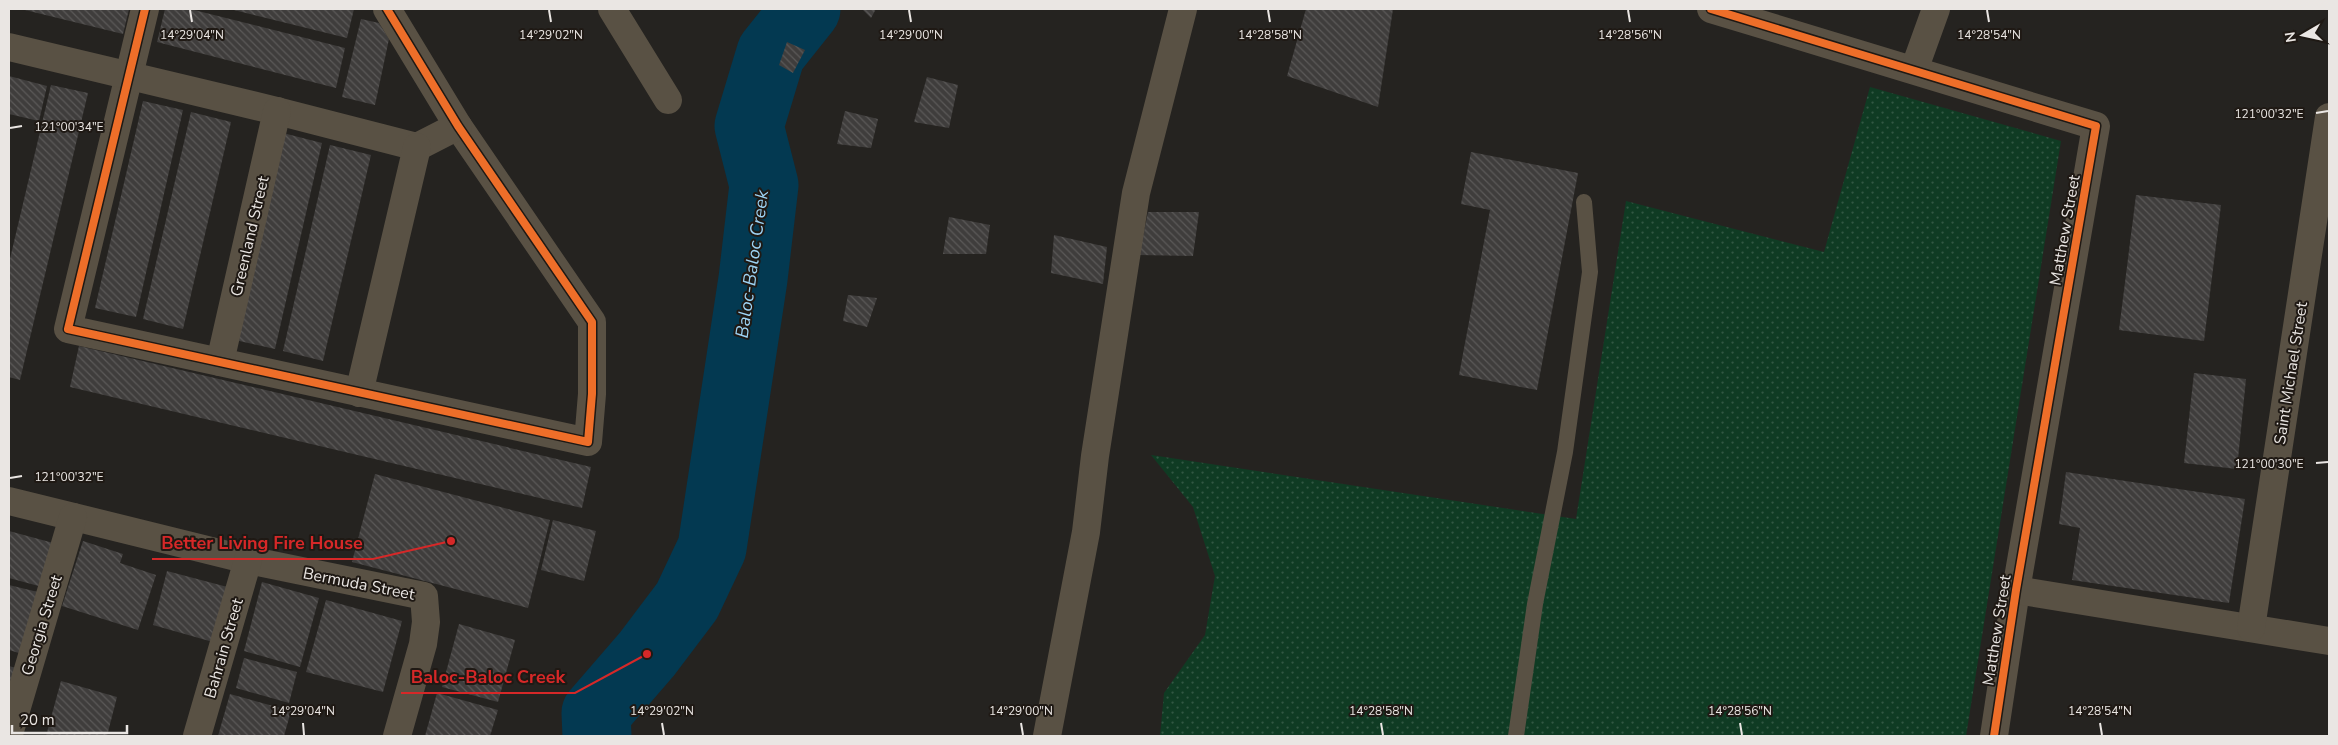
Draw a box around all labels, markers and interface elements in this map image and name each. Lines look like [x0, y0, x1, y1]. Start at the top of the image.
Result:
north arrow [2278, 10, 2328, 60]
text: 14°29'04"N [160, 27, 224, 43]
text: 14°29'02"N [519, 27, 583, 43]
text: 14°29'00"N [879, 27, 943, 43]
text: 14°28'58"N [1238, 27, 1302, 43]
text: 14°28'56"N [1598, 27, 1662, 43]
text: 14°28'54"N [1957, 27, 2021, 43]
text: N [2280, 30, 2301, 44]
text: 121°00'32"E [2234, 106, 2304, 122]
text: 121°00'34"E [34, 119, 104, 135]
street label: Matthew Street [2044, 173, 2086, 287]
street label: Greenland Street [225, 174, 275, 299]
water label: Baloc-Baloc Creek [730, 187, 774, 340]
street label: Saint Michael Street [2269, 300, 2313, 446]
text: 121°00'30"E [2234, 456, 2304, 472]
text: 121°00'32"E [34, 469, 104, 485]
callout: Better Living Fire House [152, 526, 373, 559]
text: Better Living Fire House [161, 531, 363, 555]
street label: Bermuda Street [301, 562, 417, 606]
street label: Georgia Street [16, 572, 68, 678]
street label: Matthew Street [1977, 573, 2017, 687]
street label: Bahrain Street [199, 595, 249, 701]
callout: Baloc-Baloc Creek [401, 660, 575, 693]
text: Baloc-Baloc Creek [411, 665, 565, 689]
scale bar [12, 702, 128, 734]
text: 14°29'04"N [271, 703, 335, 719]
text: 14°29'02"N [630, 703, 694, 719]
text: 14°29'00"N [989, 703, 1053, 719]
text: 14°28'58"N [1349, 703, 1413, 719]
text: 14°28'56"N [1708, 703, 1772, 719]
text: 14°28'54"N [2068, 703, 2132, 719]
text: 20 m [20, 710, 55, 730]

